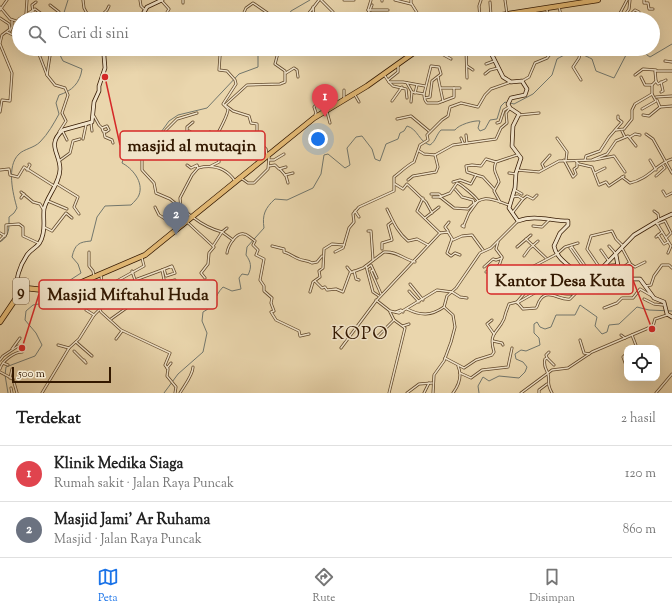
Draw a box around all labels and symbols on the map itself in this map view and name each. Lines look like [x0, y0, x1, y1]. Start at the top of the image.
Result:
pin: 1 [312, 84, 338, 117]
your location [308, 129, 328, 149]
callout: masjid al mutaqin [120, 131, 265, 160]
text: masjid al mutaqin [128, 135, 257, 159]
pin: 2 [163, 202, 189, 235]
callout: Kantor Desa Kuta [487, 265, 633, 294]
text: Kantor Desa Kuta [495, 270, 625, 294]
road number: 9 [13, 278, 29, 304]
callout: Masjid Miftahul Huda [39, 280, 217, 309]
text: Masjid Miftahul Huda [47, 284, 209, 308]
district label: KOPO [331, 322, 389, 348]
scale bar [12, 365, 111, 384]

